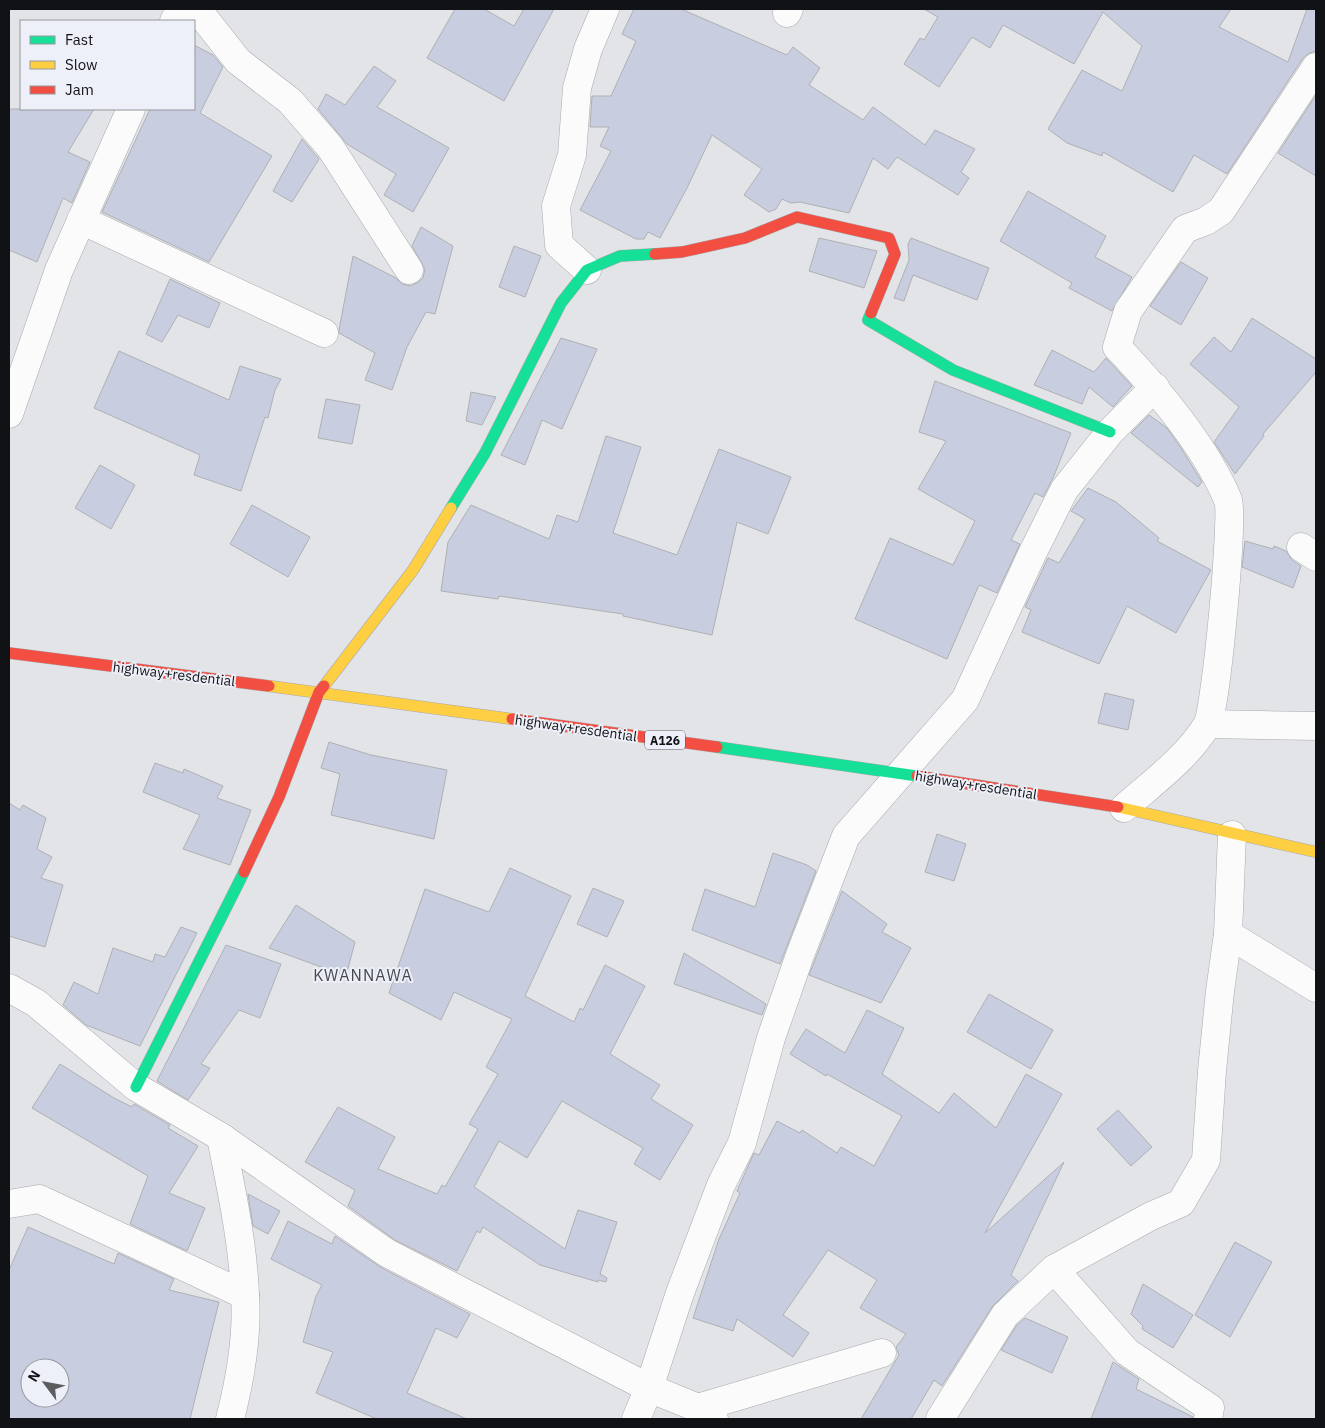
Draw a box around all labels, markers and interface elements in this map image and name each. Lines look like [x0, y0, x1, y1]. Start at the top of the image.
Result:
legend [20, 20, 195, 110]
text: Fast [65, 30, 93, 49]
text: Slow [65, 55, 98, 74]
text: Jam [65, 80, 94, 99]
street label: highway+resdential [112, 658, 236, 690]
street label: highway+resdential [514, 711, 638, 746]
road number: A126 [645, 730, 685, 750]
street label: highway+resdential [914, 766, 1038, 804]
district label: KWANNAWA [313, 965, 413, 985]
north arrow [20, 1358, 70, 1408]
text: N [24, 1367, 44, 1385]

